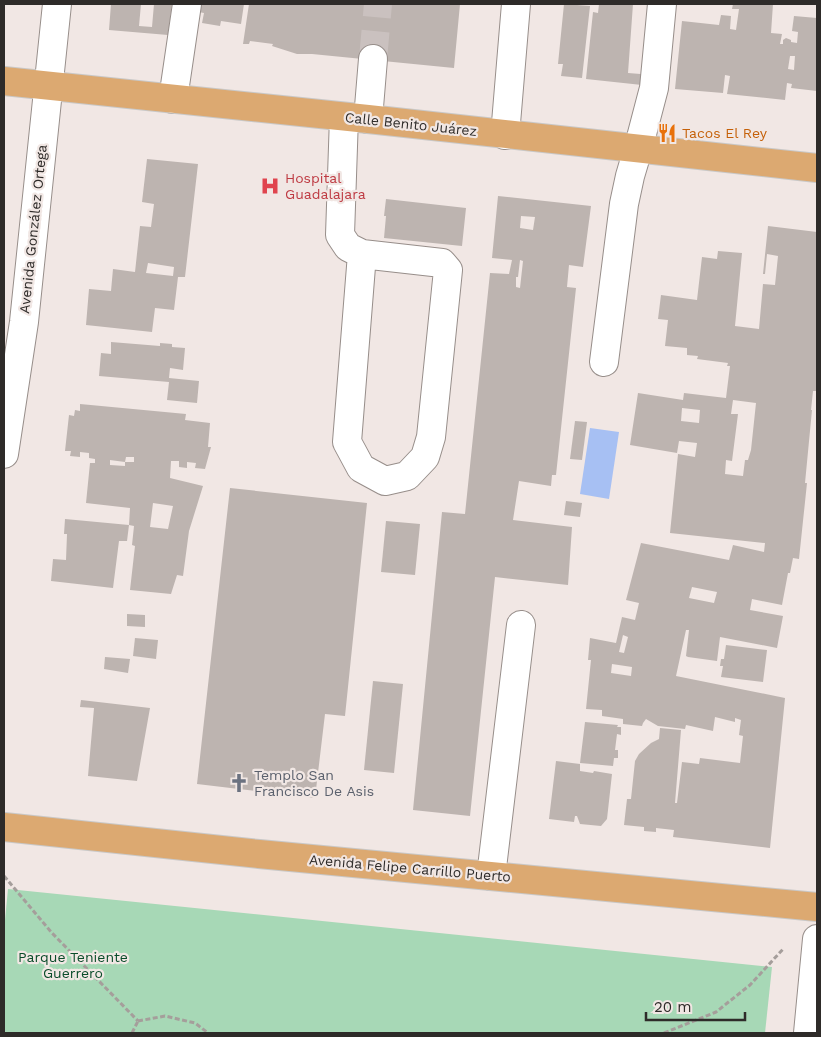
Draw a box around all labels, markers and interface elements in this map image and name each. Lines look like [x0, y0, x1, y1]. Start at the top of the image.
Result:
street label: Calle Benito Juárez [344, 109, 478, 139]
restaurant icon: Tacos El Rey [656, 122, 678, 144]
place label: Tacos El Rey [682, 125, 768, 141]
street label: Avenida González Ortega [16, 144, 50, 314]
place label: Hospital Guadalajara [285, 170, 366, 202]
hospital icon: Hospital Guadalajara [259, 175, 281, 197]
place label: Templo San Francisco De Asis [254, 767, 374, 799]
church icon: Templo San Francisco De Asis [228, 772, 250, 794]
street label: Avenida Felipe Carrillo Puerto [308, 851, 512, 885]
park label: Parque Teniente Guerrero [18, 949, 128, 981]
scale bar [646, 990, 745, 1022]
text: 20 m [654, 998, 692, 1016]

